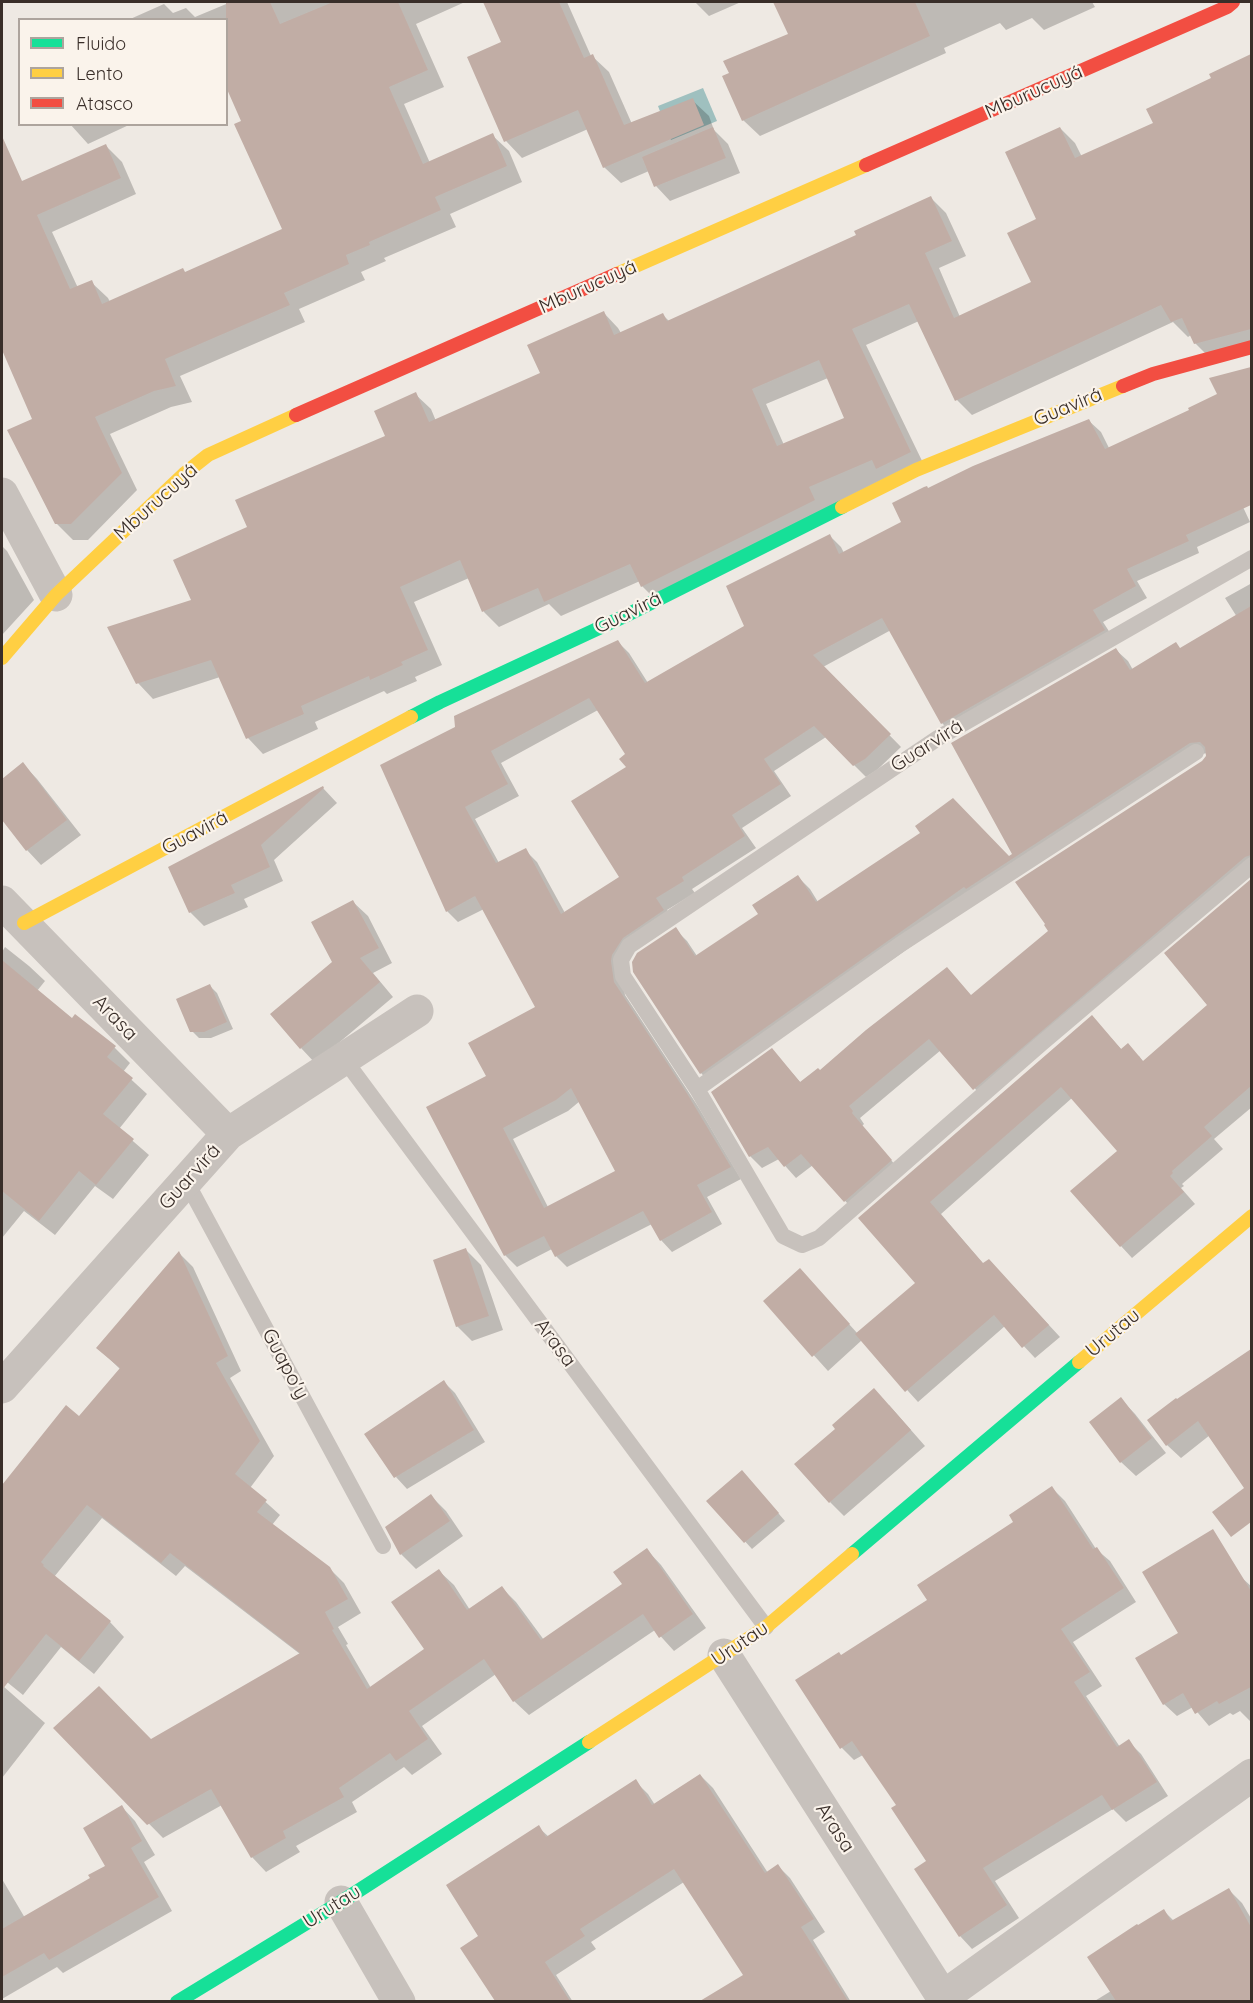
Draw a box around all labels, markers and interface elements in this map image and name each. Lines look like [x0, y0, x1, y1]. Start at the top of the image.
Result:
legend [18, 18, 228, 126]
text: Fluido [76, 32, 126, 55]
street label: Mburucuyá [981, 60, 1087, 124]
text: Lento [76, 62, 123, 85]
text: Atasco [76, 92, 133, 115]
street label: Mburucuyá [535, 255, 641, 319]
street label: Guavirá [1030, 382, 1106, 432]
street label: Mburucuyá [109, 458, 203, 546]
street label: Guavirá [591, 587, 665, 639]
street label: Guarvirá [886, 714, 968, 778]
street label: Guavirá [158, 806, 232, 860]
street label: Arasa [88, 990, 142, 1046]
street label: Guarvirá [154, 1139, 226, 1215]
street label: Urutau [1081, 1303, 1145, 1363]
street label: Arasa [529, 1314, 581, 1372]
street label: Guapo'y [256, 1324, 314, 1404]
street label: Urutau [707, 1616, 773, 1672]
street label: Arasa [810, 1799, 860, 1857]
street label: Urutau [299, 1880, 365, 1934]

